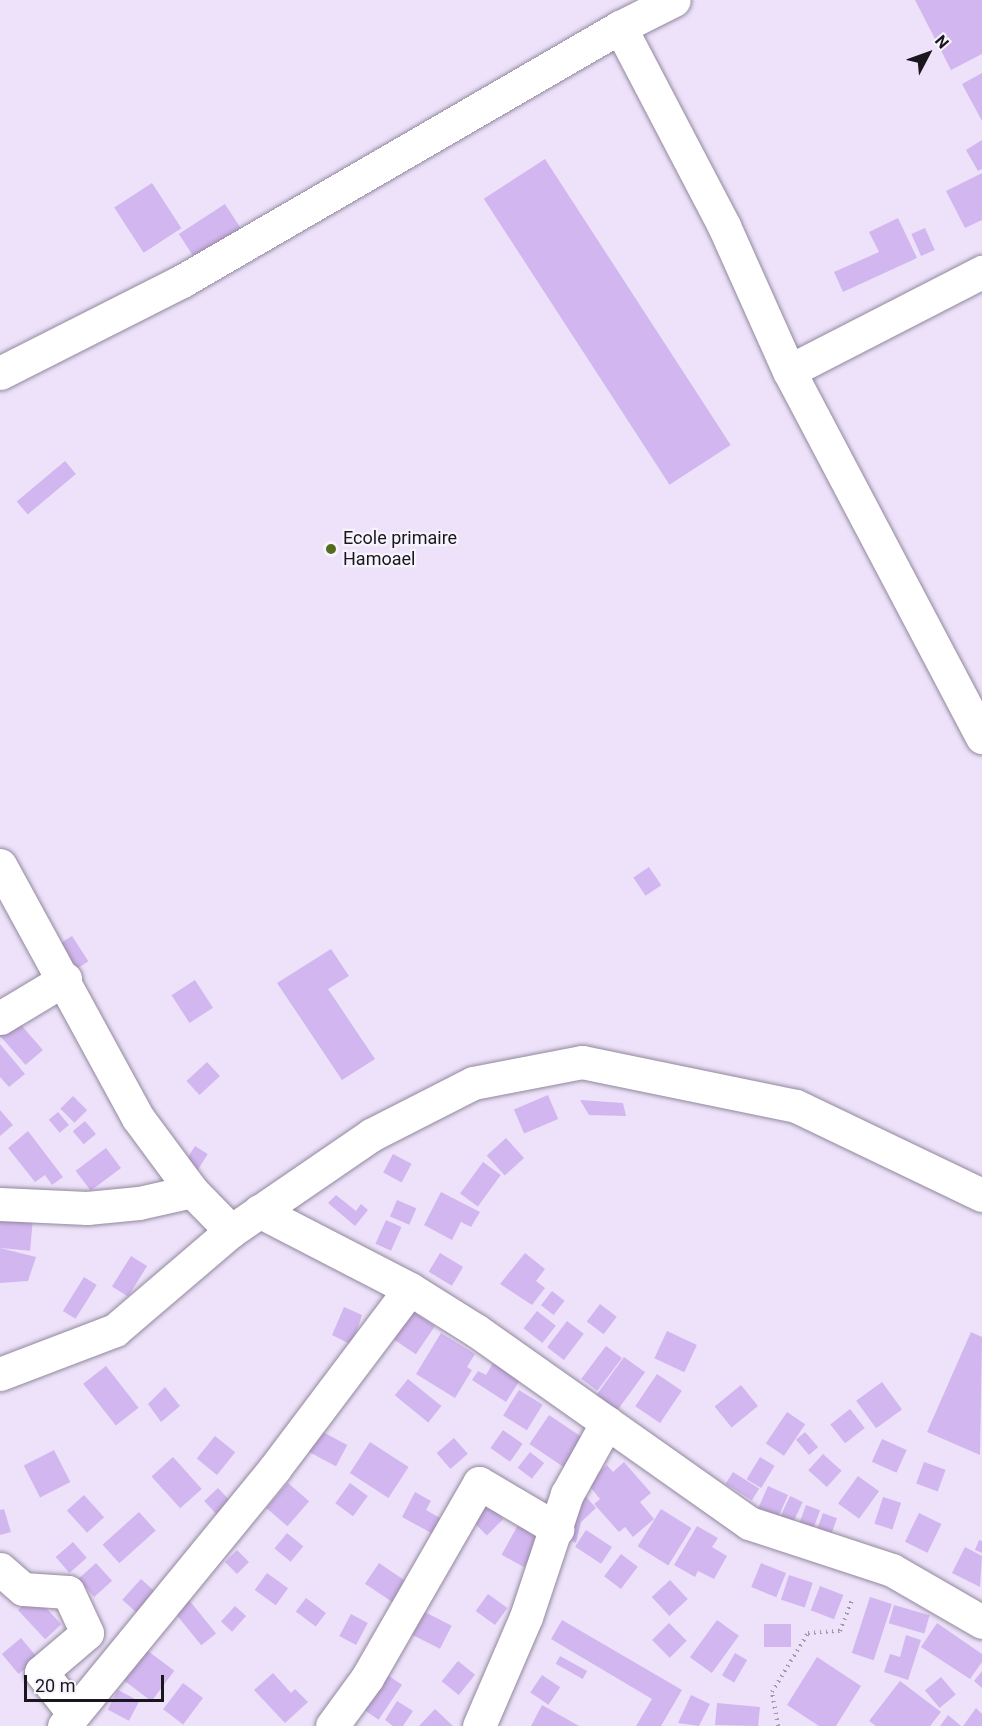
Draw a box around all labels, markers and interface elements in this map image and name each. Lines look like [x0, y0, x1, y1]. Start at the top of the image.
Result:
north arrow [898, 24, 958, 84]
text: N [931, 31, 953, 52]
place label: Ecole primaire Hamoael [343, 528, 457, 570]
marker: Ecole primaire Hamoael [324, 542, 338, 556]
scale bar [27, 1663, 166, 1701]
text: 20 m [35, 1675, 75, 1696]

